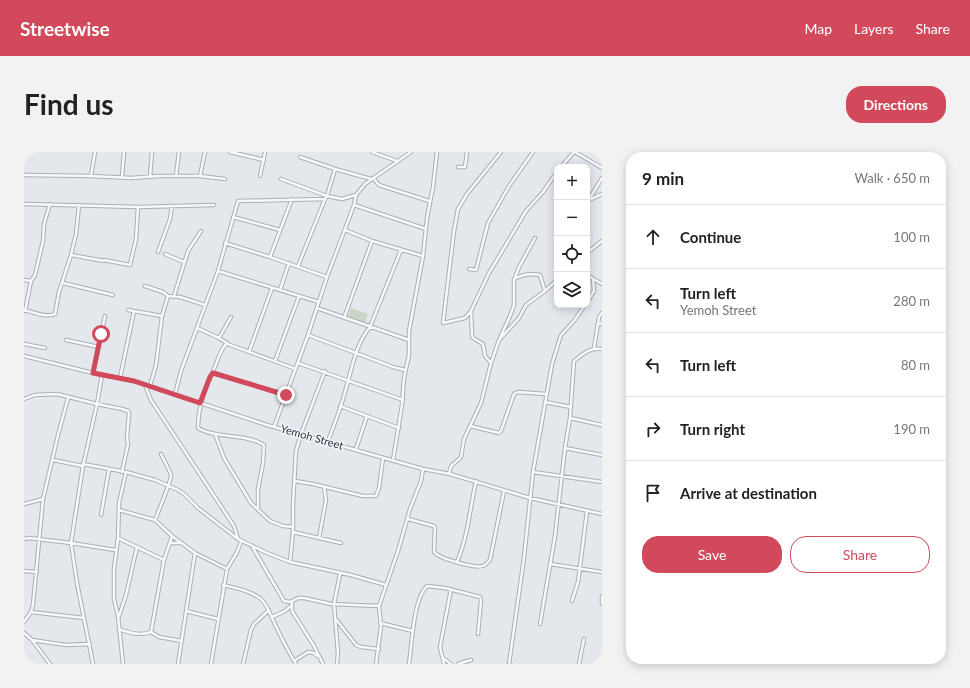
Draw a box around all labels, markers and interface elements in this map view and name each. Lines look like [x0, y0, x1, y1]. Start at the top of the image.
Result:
text: Streetwise [20, 17, 110, 40]
text: Map [804, 20, 832, 37]
text: Layers [854, 20, 894, 37]
text: Share [916, 20, 950, 37]
button: Directions [846, 86, 946, 123]
text: Find us [24, 87, 114, 121]
map controls [554, 164, 590, 308]
button: + [554, 164, 590, 200]
text: 9 min [642, 168, 684, 189]
text: Walk · 650 m [854, 170, 930, 186]
button: − [554, 200, 590, 236]
icon: ahead [642, 226, 664, 248]
text: Continue [680, 228, 741, 246]
text: 100 m [893, 229, 930, 245]
button: locate [554, 236, 590, 272]
button: layers [554, 272, 590, 308]
text: Turn left [680, 284, 736, 302]
icon: left [642, 290, 664, 312]
text: 280 m [893, 293, 930, 309]
text: Yemoh Street [680, 302, 756, 318]
route start [92, 325, 110, 343]
icon: left [642, 354, 664, 376]
text: Turn left [680, 356, 736, 374]
text: 80 m [901, 357, 930, 373]
route end [277, 386, 295, 404]
icon: right [642, 418, 664, 440]
text: Turn right [680, 420, 745, 438]
street label: Yemoh Street [279, 421, 345, 452]
text: 190 m [893, 421, 930, 437]
icon: arrive [642, 482, 664, 504]
text: Arrive at destination [680, 484, 817, 502]
button: Save [642, 536, 782, 573]
button: Share [790, 536, 930, 573]

